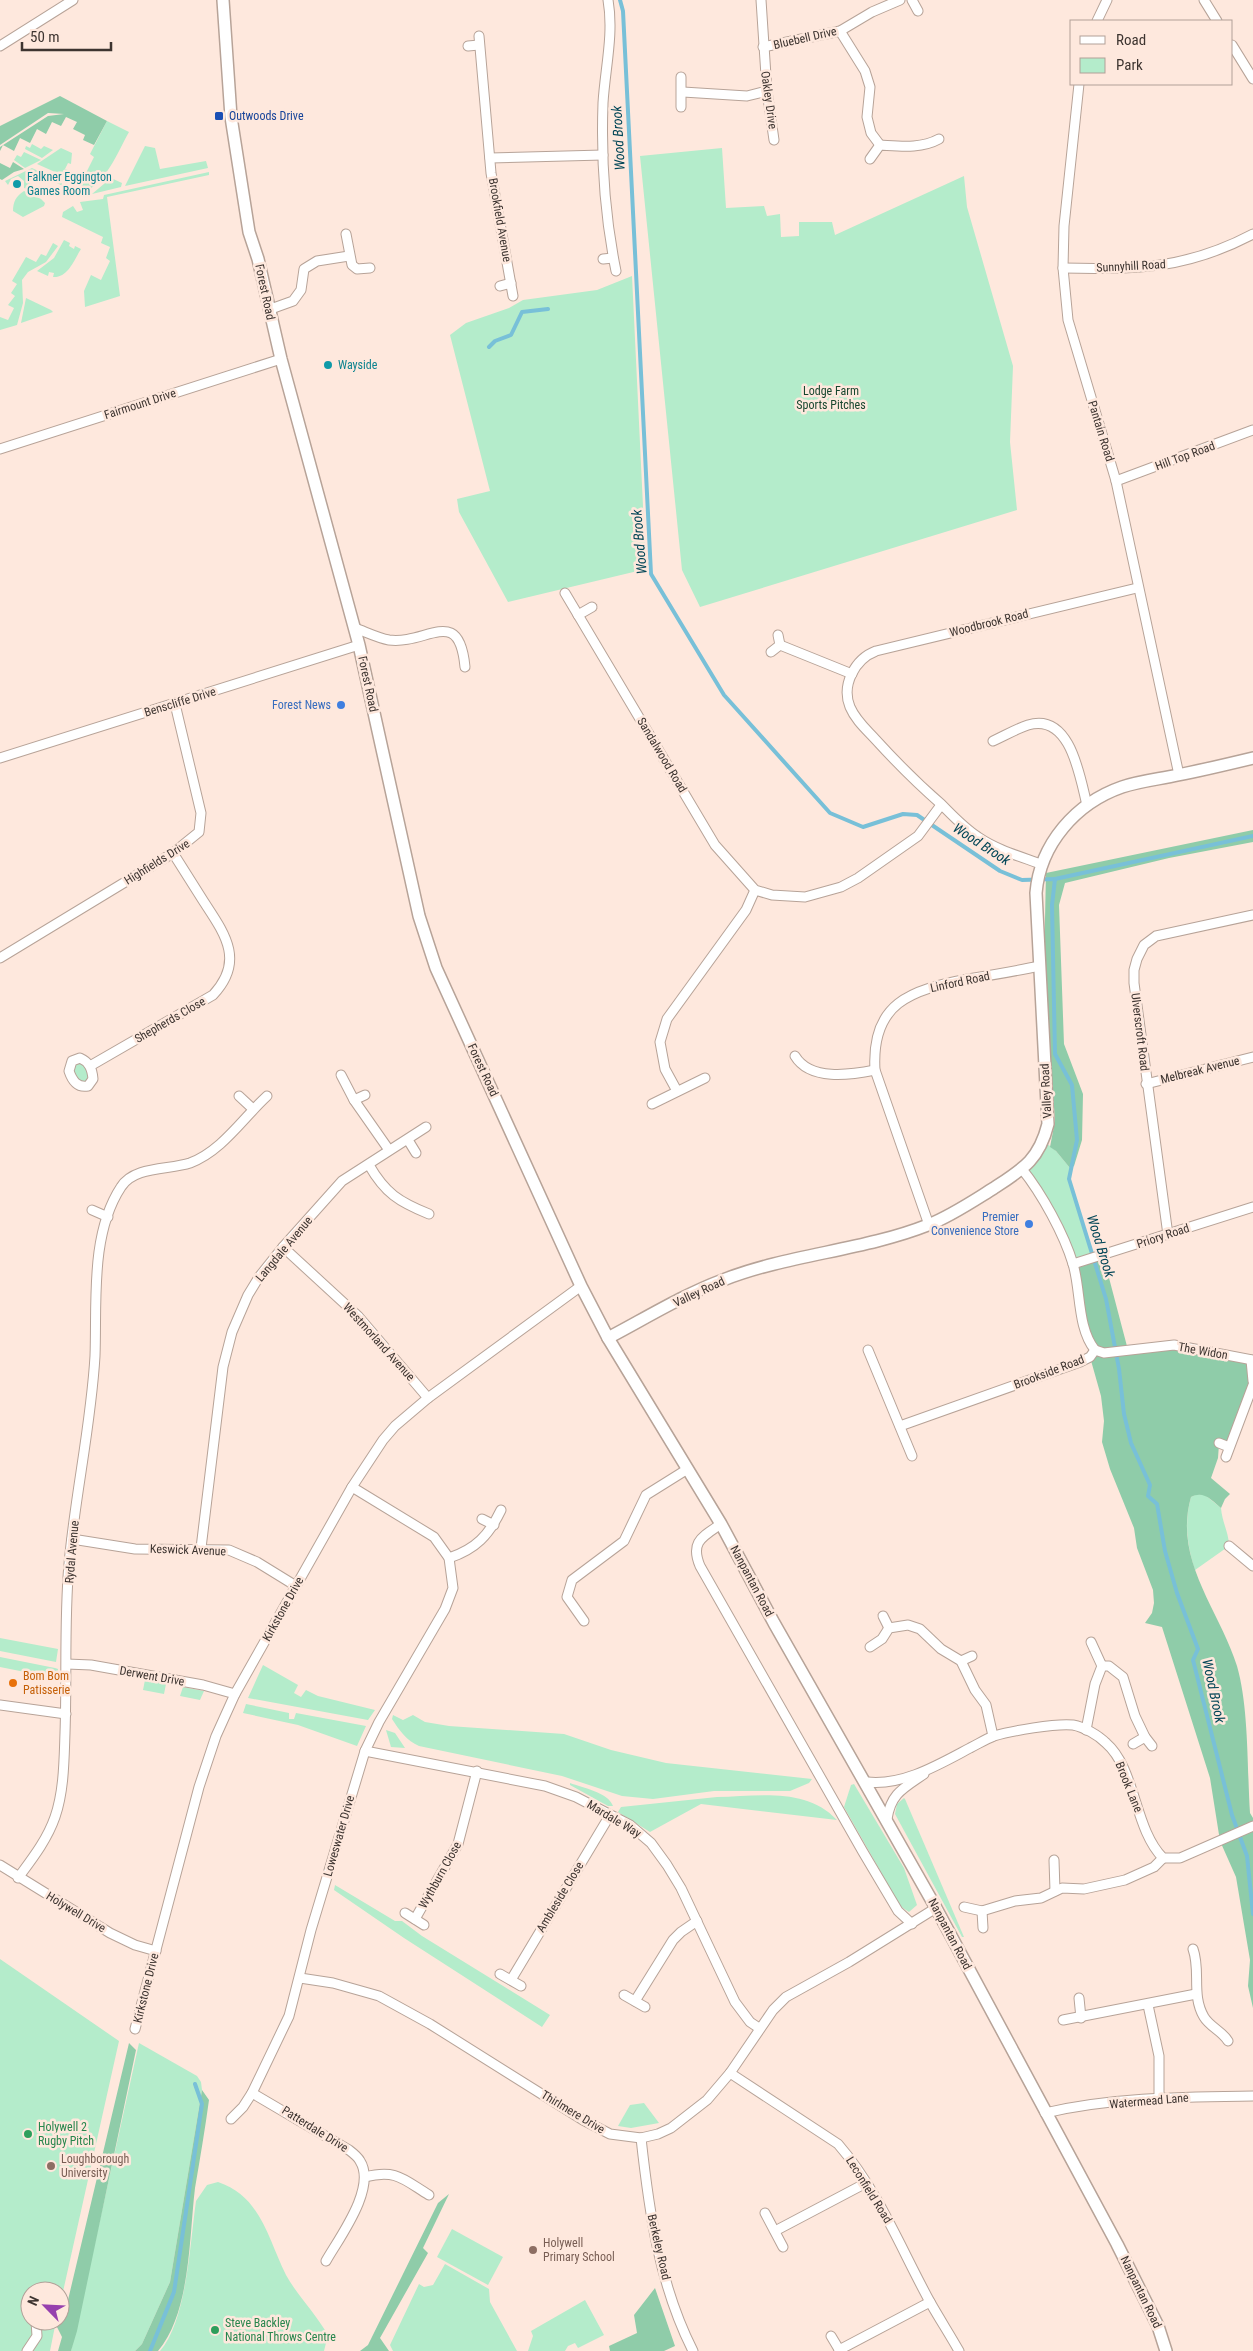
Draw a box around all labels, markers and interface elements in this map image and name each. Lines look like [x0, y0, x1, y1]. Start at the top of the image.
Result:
scale bar [22, 20, 111, 52]
legend [1070, 20, 1233, 85]
street label: Bluebell Drive [772, 24, 838, 52]
text: 50 m [30, 28, 60, 46]
text: Road [1116, 31, 1146, 49]
text: Park [1116, 56, 1143, 74]
street label: Oakley Drive [758, 70, 780, 130]
water label: Wood Brook [608, 104, 628, 171]
place label: Outwoods Drive [229, 109, 304, 123]
marker: Outwoods Drive [213, 110, 225, 122]
place label: Falkner Eggington Games Room [27, 170, 112, 198]
street label: Brookfield Avenue [486, 177, 514, 263]
marker: Falkner Eggington Games Room [11, 178, 23, 190]
street label: Sunnyhill Road [1096, 257, 1166, 275]
street label: Forest Road [252, 263, 278, 321]
place label: Wayside [338, 358, 378, 372]
marker: Wayside [322, 359, 334, 371]
park label: Lodge Farm Sports Pitches [796, 384, 866, 412]
street label: Fairmount Drive [102, 386, 178, 422]
street label: Pantain Road [1085, 399, 1117, 463]
street label: Hill Top Road [1153, 439, 1217, 473]
water label: Wood Brook [628, 508, 650, 575]
street label: Woodbrook Road [948, 606, 1030, 640]
street label: Forest Road [355, 655, 381, 713]
street label: Benscliffe Drive [142, 684, 218, 720]
place label: Forest News [272, 698, 331, 712]
marker: Forest News [335, 699, 347, 711]
street label: Sandalwood Road [634, 715, 690, 795]
water label: Wood Brook [950, 820, 1014, 869]
street label: Highfields Drive [122, 836, 193, 888]
street label: Linford Road [929, 969, 991, 995]
street label: Ulverscroft Road [1128, 992, 1152, 1072]
street label: Shepherds Close [132, 994, 208, 1046]
street label: Forest Road [465, 1041, 501, 1099]
street label: Melbreak Avenue [1159, 1053, 1241, 1087]
street label: Valley Road [1038, 1063, 1054, 1119]
place label: Premier Convenience Store [931, 1210, 1019, 1238]
street label: Langdale Avenue [253, 1213, 315, 1284]
water label: Wood Brook [1084, 1213, 1118, 1280]
marker: Premier Convenience Store [1023, 1218, 1035, 1230]
street label: Priory Road [1135, 1221, 1191, 1251]
street label: Valley Road [671, 1274, 727, 1310]
street label: Westmorland Avenue [340, 1300, 418, 1384]
street label: The Widon [1177, 1340, 1229, 1362]
street label: Brookside Road [1012, 1352, 1086, 1392]
street label: Rydal Avenue [62, 1520, 82, 1584]
street label: Keswick Avenue [150, 1542, 227, 1558]
street label: Nanpantan Road [727, 1543, 777, 1619]
street label: Kirkstone Drive [260, 1574, 307, 1644]
water label: Wood Brook [1199, 1658, 1229, 1725]
street label: Derwent Drive [118, 1663, 186, 1689]
place label: Bom Bom Patisserie [23, 1669, 71, 1697]
marker: Bom Bom Patisserie [7, 1677, 19, 1689]
street label: Brook Lane [1113, 1760, 1146, 1815]
street label: Loweswater Drive [321, 1793, 357, 1878]
street label: Mardale Way [584, 1797, 644, 1841]
street label: Wythburn Close [416, 1839, 464, 1911]
street label: Ambleside Close [534, 1859, 587, 1935]
street label: Holywell Drive [44, 1889, 109, 1935]
street label: Nanpantan Road [925, 1896, 975, 1972]
street label: Kirkstone Drive [131, 1951, 162, 2024]
street label: Thirlmere Drive [539, 2088, 608, 2137]
street label: Watermead Lane [1109, 2091, 1190, 2111]
street label: Patterdale Drive [279, 2103, 351, 2155]
place label: Holywell 2 Rugby Pitch [38, 2120, 94, 2148]
marker: Holywell 2 Rugby Pitch [22, 2128, 34, 2140]
place label: Loughborough University [61, 2152, 129, 2180]
street label: Leconfield Road [843, 2154, 895, 2226]
marker: Loughborough University [45, 2160, 57, 2172]
street label: Berkeley Road [645, 2213, 673, 2281]
place label: Holywell Primary School [543, 2236, 615, 2264]
marker: Holywell Primary School [527, 2244, 539, 2256]
street label: Nanpantan Road [1118, 2254, 1165, 2330]
north arrow [20, 2281, 70, 2331]
text: N [24, 2294, 42, 2308]
place label: Steve Backley National Throws Centre [225, 2316, 336, 2344]
marker: Steve Backley National Throws Centre [209, 2324, 221, 2336]

